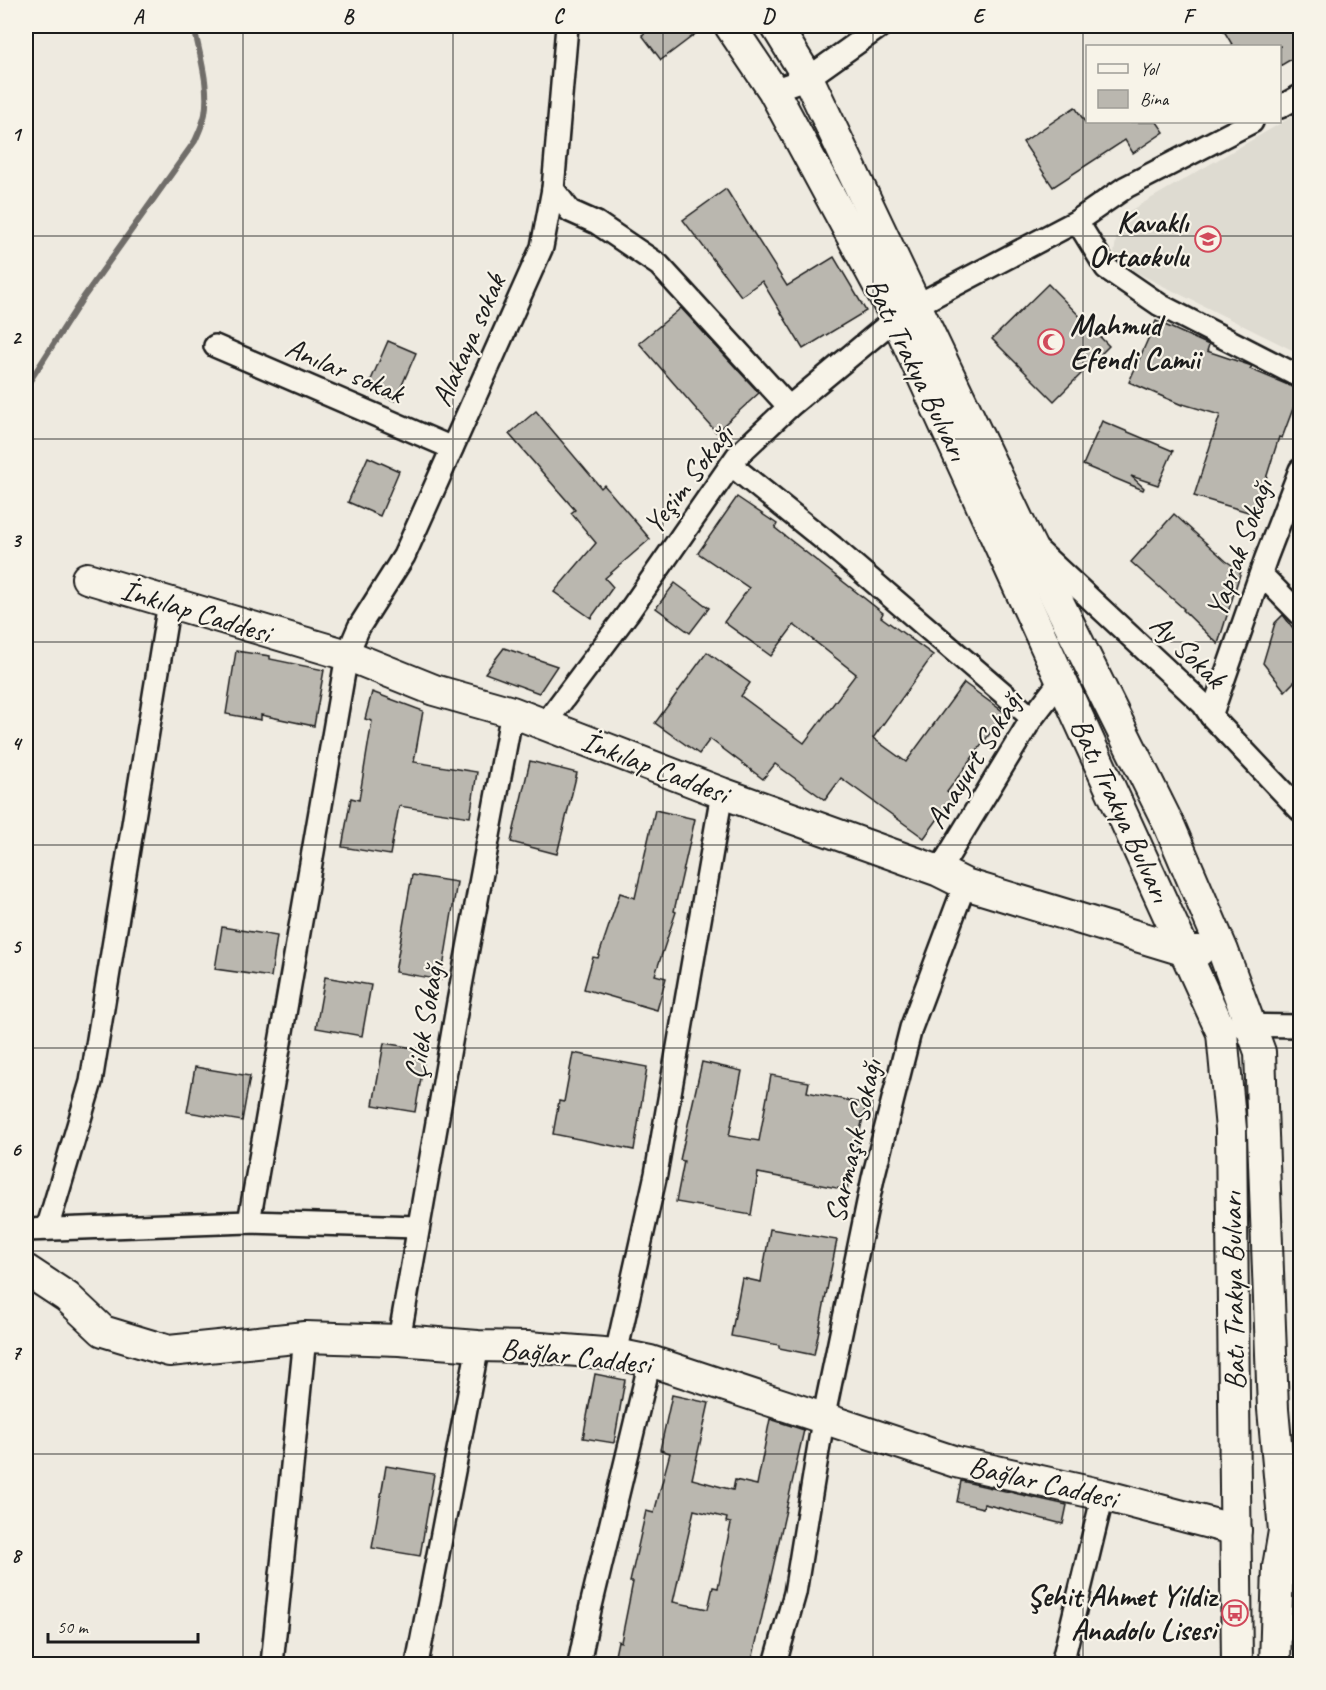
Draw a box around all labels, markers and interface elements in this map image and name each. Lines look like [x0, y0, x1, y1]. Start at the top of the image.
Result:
text: A [133, 4, 145, 29]
text: B [343, 4, 355, 29]
text: C [553, 4, 565, 29]
text: D [762, 4, 776, 29]
text: E [973, 4, 987, 29]
text: F [1183, 4, 1197, 29]
legend [1086, 45, 1281, 123]
text: Yol [1140, 58, 1160, 80]
text: Bina [1140, 88, 1170, 110]
text: 1 [12, 122, 23, 147]
place label: Kavaklı Ortaokulu [1089, 203, 1190, 275]
school or university icon: Kavaklı Ortaokulu [1193, 224, 1223, 254]
street label: Alakaya sokak [422, 266, 515, 412]
street label: Batı Trakya Bulvarı [856, 272, 978, 468]
place label: Mahmud Efendi Camii [1070, 306, 1204, 378]
text: 2 [12, 325, 23, 350]
mosque icon: Mahmud Efendi Camii [1036, 327, 1066, 357]
street label: Anılar sokak [280, 328, 412, 413]
street label: Yeşim Sokağı [634, 415, 742, 541]
street label: Yaprak Sokağı [1197, 473, 1282, 622]
text: 3 [12, 528, 23, 553]
street label: İnkılap Caddesi [117, 570, 279, 653]
street label: Ay Sokak [1142, 606, 1235, 698]
street label: Anayurt Sokağı [917, 682, 1032, 835]
street label: Batı Trakya Bulvarı [1062, 712, 1181, 909]
street label: İnkılap Caddesi [576, 722, 737, 814]
text: 4 [12, 731, 24, 756]
text: 5 [12, 934, 23, 959]
street label: Çilek Sokağı [395, 957, 453, 1082]
street label: Sarmaşık Sokağı [816, 1054, 891, 1227]
text: 6 [11, 1137, 22, 1162]
street label: Batı Trakya Bulvarı [1212, 1190, 1254, 1390]
street label: Bağlar Caddesi [499, 1329, 656, 1383]
text: 7 [12, 1340, 23, 1365]
street label: Bağlar Caddesi [965, 1447, 1124, 1518]
text: 8 [12, 1543, 24, 1568]
place label: Şehit Ahmet Yildiz Anadolu Lisesi [1027, 1577, 1220, 1649]
bus stop icon: Şehit Ahmet Yildiz Anadolu Lisesi [1220, 1598, 1250, 1628]
scale bar [48, 1606, 198, 1644]
text: 50 m [57, 1616, 90, 1638]

